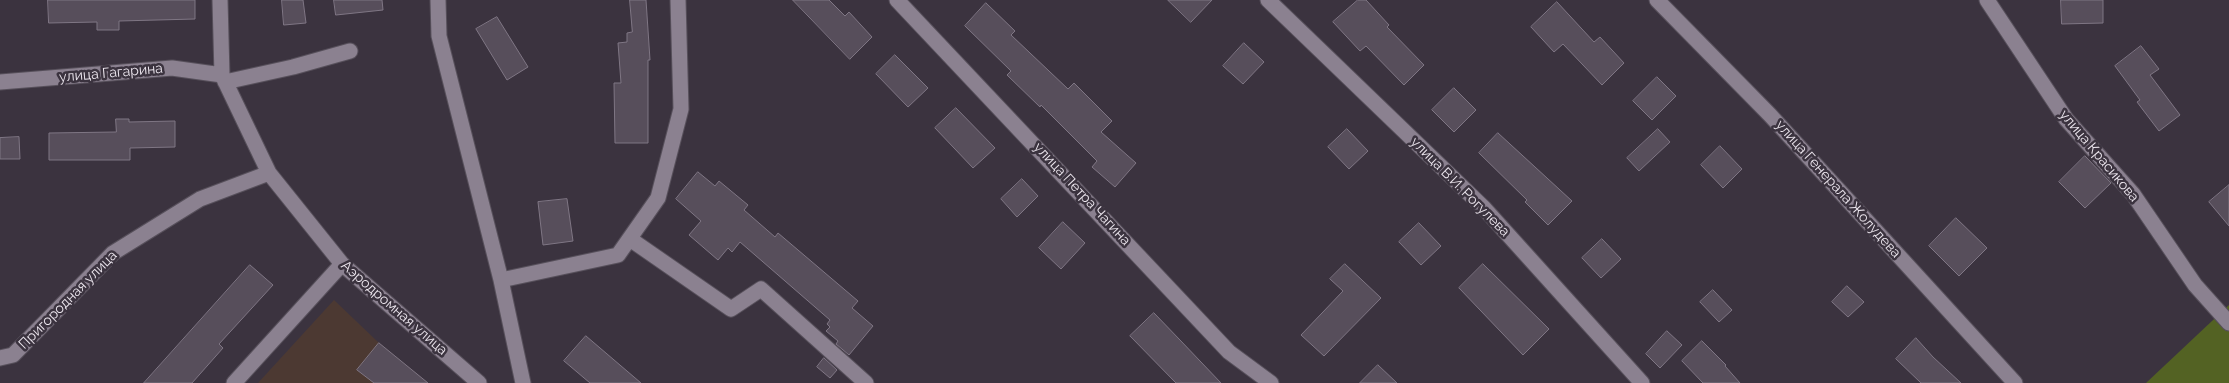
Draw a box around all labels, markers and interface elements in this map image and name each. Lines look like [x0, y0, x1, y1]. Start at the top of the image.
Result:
street label: улица Гагарина [58, 60, 164, 86]
street label: улица Красикова [2056, 107, 2142, 205]
street label: улица Генерала Жолудева [1772, 117, 1904, 261]
street label: улица В.И. Рогулева [1407, 134, 1513, 240]
street label: улица Петра Чагина [1030, 139, 1134, 249]
street label: Пригородная улица [15, 247, 121, 353]
street label: Аэродромная улица [337, 257, 451, 359]

